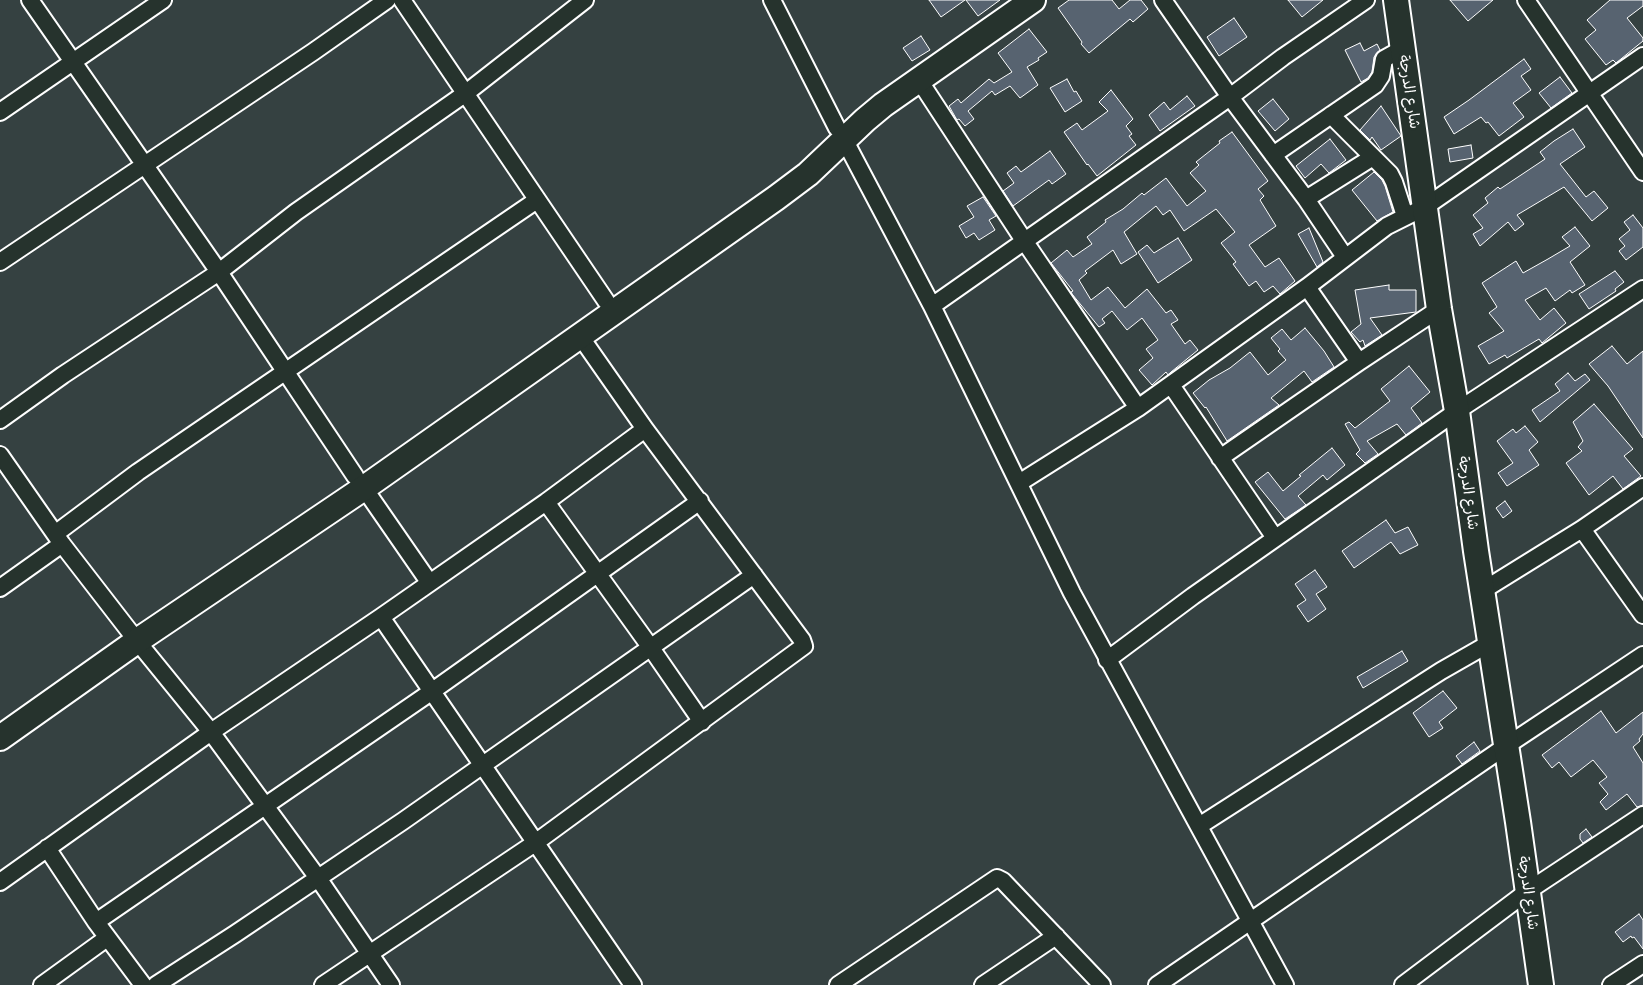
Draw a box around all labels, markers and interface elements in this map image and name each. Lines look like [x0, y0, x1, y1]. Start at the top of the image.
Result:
street label: شارع الدرجة [1394, 54, 1424, 130]
street label: شارع الدرجة [1454, 455, 1482, 531]
street label: شارع الدرجة [1514, 855, 1542, 931]

